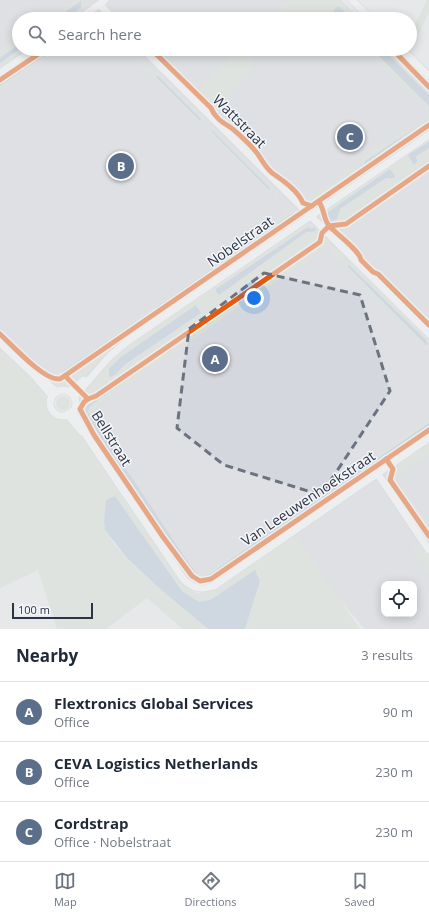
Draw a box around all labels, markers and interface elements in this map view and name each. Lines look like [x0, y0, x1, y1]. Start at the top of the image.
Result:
search box [12, 12, 417, 56]
icon: search [26, 23, 48, 45]
text: Search here [58, 24, 142, 44]
street label: Wattstraat [209, 90, 271, 152]
pin: C [337, 122, 363, 152]
pin: B [108, 151, 134, 181]
street label: Nobelstraat [203, 211, 277, 271]
your location [244, 288, 264, 308]
pin: A [202, 344, 228, 374]
street label: Bellstraat [88, 407, 136, 469]
street label: Van Leeuwenhoekstraat [237, 446, 379, 550]
map controls [381, 581, 417, 617]
button: locate [381, 581, 417, 617]
scale bar [12, 601, 93, 620]
text: 100 m [18, 602, 50, 617]
text: Nearby [16, 644, 78, 667]
text: 3 results [361, 646, 413, 664]
text: Flextronics Global Services [54, 693, 253, 713]
text: A [25, 703, 33, 721]
text: 90 m [383, 703, 413, 721]
text: Office [54, 713, 90, 731]
text: CEVA Logistics Netherlands [54, 753, 258, 773]
text: B [25, 763, 33, 781]
text: 230 m [375, 763, 413, 781]
text: Office [54, 773, 90, 791]
text: Cordstrap [54, 813, 128, 833]
text: C [25, 823, 33, 841]
text: 230 m [375, 823, 413, 841]
text: Office · Nobelstraat [54, 833, 171, 851]
tab: Map [54, 870, 77, 909]
tab: Directions [185, 870, 237, 909]
tab: Saved [344, 870, 375, 909]

